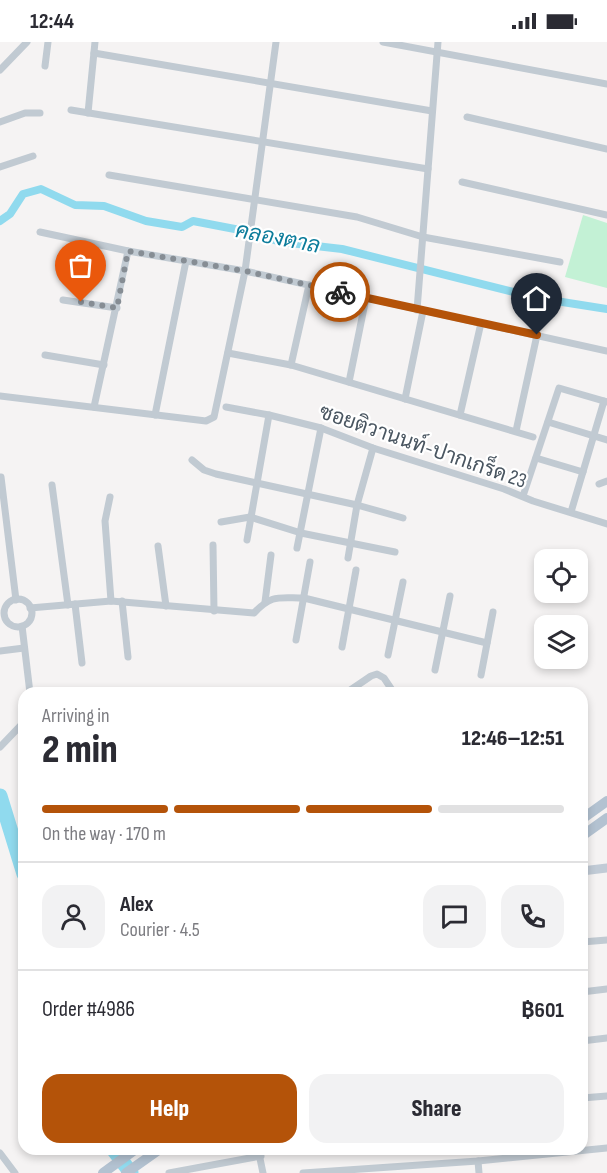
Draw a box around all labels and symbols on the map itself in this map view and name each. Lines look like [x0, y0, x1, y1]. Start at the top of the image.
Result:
water label: คลองตาล [233, 217, 322, 260]
pin [55, 240, 106, 302]
courier [310, 262, 370, 322]
pin [511, 273, 562, 335]
street label: ซอยติวานนท์-ปากเกร็ด 23 [316, 396, 531, 494]

